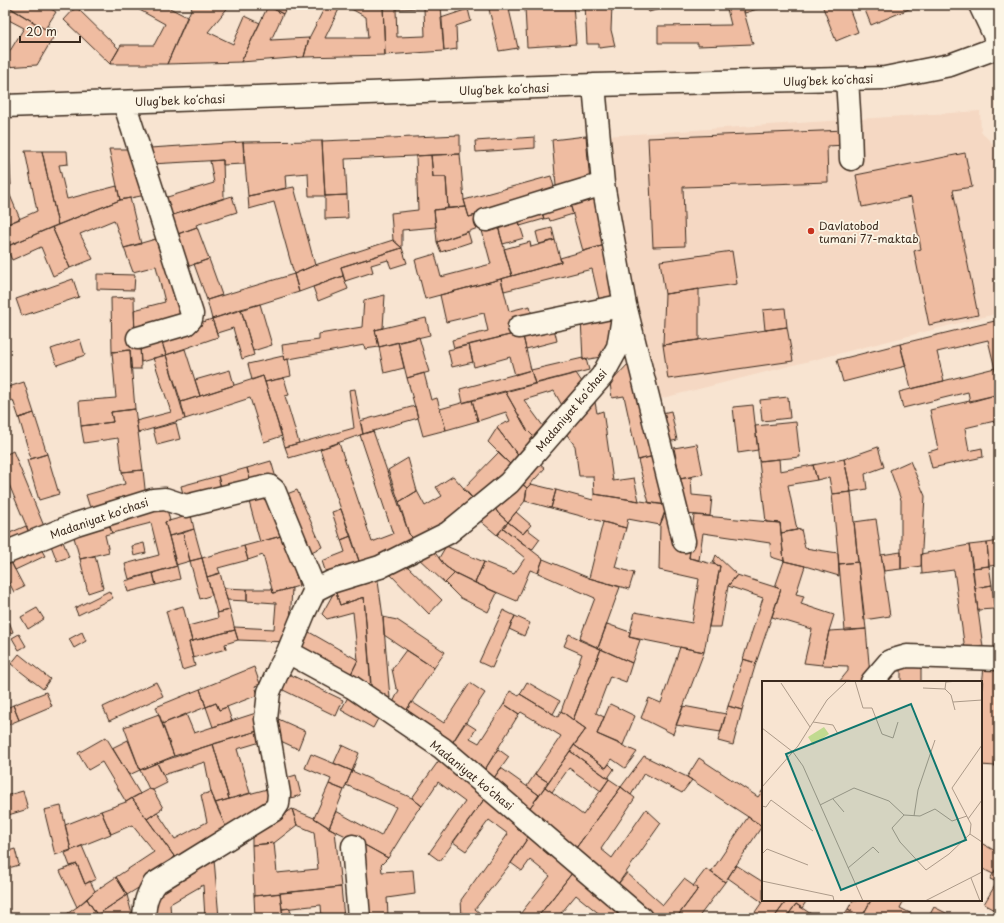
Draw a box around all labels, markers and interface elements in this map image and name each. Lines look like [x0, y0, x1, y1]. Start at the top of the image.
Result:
scale bar [20, 18, 80, 44]
text: 20 m [26, 22, 57, 40]
street label: Ulugʻbek koʻchasi [783, 70, 873, 90]
street label: Ulugʻbek koʻchasi [459, 79, 549, 99]
street label: Ulugʻbek koʻchasi [135, 90, 225, 110]
place label: Davlatobod tumani 77-maktab [819, 217, 919, 247]
marker: Davlatobod tumani 77-maktab [806, 226, 816, 236]
street label: Madaniyat koʻchasi [531, 365, 611, 455]
street label: Madaniyat koʻchasi [47, 493, 151, 543]
inset map [762, 681, 982, 901]
street label: Madaniyat koʻchasi [427, 736, 517, 814]

